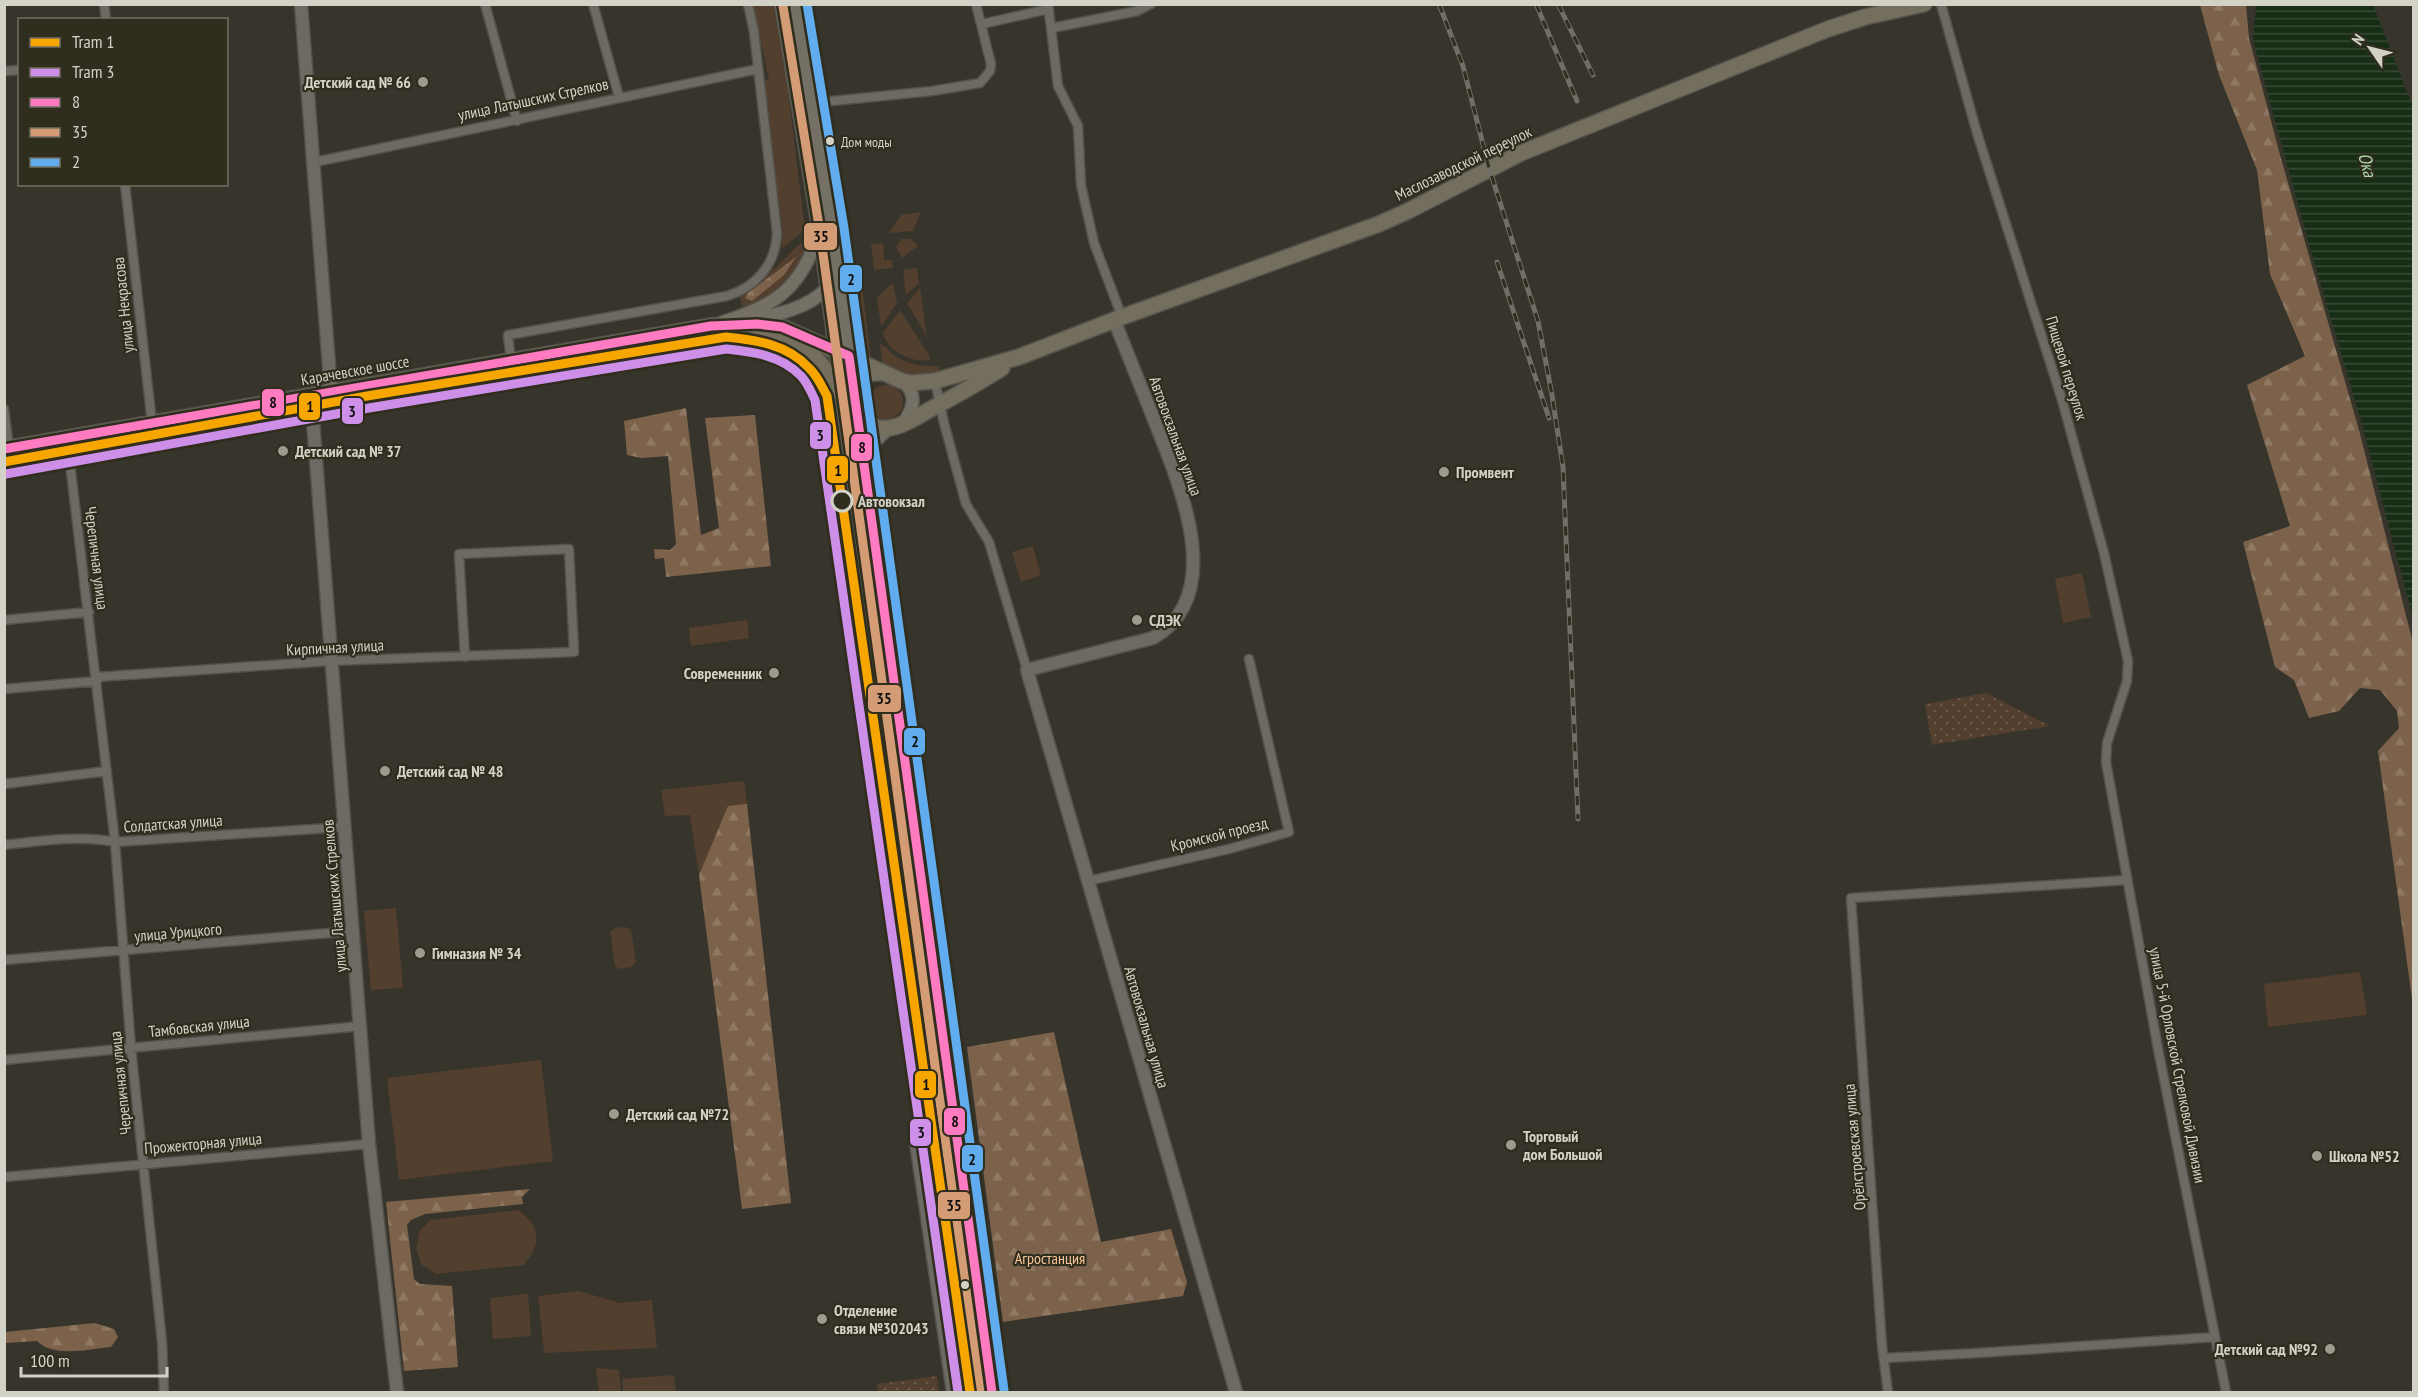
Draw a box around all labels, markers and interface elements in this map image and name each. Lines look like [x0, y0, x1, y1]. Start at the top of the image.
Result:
legend [18, 18, 228, 186]
north arrow [2340, 18, 2400, 78]
text: Tram 1 [72, 30, 114, 53]
text: N [2347, 30, 2368, 49]
text: Tram 3 [72, 60, 114, 83]
place label: Детский сад № 66 [304, 72, 411, 92]
street label: улица Латышских Стрелков [456, 73, 610, 125]
marker: Детский сад № 66 [416, 75, 430, 89]
text: 8 [72, 90, 80, 113]
text: 35 [72, 120, 88, 143]
street label: Маслозаводской переулок [1391, 121, 1535, 205]
place label: Дом моды [841, 133, 892, 151]
marker: Дом моды [824, 135, 836, 147]
text: 2 [72, 150, 80, 173]
water label: Ока [2353, 150, 2382, 180]
line badge: 35 [803, 222, 838, 251]
text: 35 [813, 226, 829, 246]
street label: улица Некрасова [108, 256, 138, 354]
line badge: 2 [839, 264, 863, 293]
text: 2 [847, 269, 855, 289]
street label: Пищевой переулок [2042, 314, 2093, 423]
street label: Карачевское шоссе [299, 351, 411, 389]
street label: Автовокзальная улица [1145, 374, 1207, 498]
line badge: 8 [261, 388, 285, 417]
text: 8 [269, 392, 277, 412]
line badge: 1 [298, 392, 321, 421]
text: 1 [306, 396, 314, 416]
line badge: 3 [341, 397, 364, 425]
text: 3 [348, 401, 356, 421]
line badge: 3 [809, 421, 832, 450]
text: 3 [816, 425, 824, 445]
line badge: 8 [850, 433, 873, 462]
text: 8 [858, 437, 866, 457]
place label: Детский сад № 37 [295, 441, 402, 461]
marker: Детский сад № 37 [276, 444, 290, 458]
line badge: 1 [826, 455, 849, 484]
text: 1 [834, 460, 842, 480]
place label: Промвент [1456, 462, 1514, 482]
marker: Промвент [1437, 465, 1451, 479]
marker: Автовокзал [831, 490, 853, 512]
place label: Автовокзал [857, 491, 925, 511]
street label: Черепичная улица [81, 505, 113, 611]
place label: СДЭК [1149, 610, 1182, 630]
marker: СДЭК [1130, 613, 1144, 627]
street label: Кирпичная улица [286, 634, 384, 660]
place label: Современник [684, 663, 762, 683]
marker: Современник [767, 666, 781, 680]
line badge: 35 [867, 684, 902, 713]
text: 35 [876, 688, 892, 708]
line badge: 2 [903, 727, 926, 756]
text: 2 [911, 731, 919, 751]
place label: Детский сад № 48 [397, 761, 504, 781]
marker: Детский сад № 48 [378, 764, 392, 778]
street label: Солдатская улица [123, 810, 223, 836]
street label: Кромской проезд [1168, 812, 1270, 856]
street label: улица Латышских Стрелков [317, 819, 351, 973]
street label: улица Урицкого [133, 918, 223, 946]
place label: Гимназия № 34 [432, 943, 522, 963]
street label: улица 5-й Орловской Стрелковой Дивизии [2145, 945, 2211, 1185]
marker: Гимназия № 34 [413, 946, 427, 960]
street label: Автовокзальная улица [1120, 964, 1174, 1090]
street label: Тамбовская улица [148, 1011, 250, 1041]
street label: Черепичная улица [105, 1030, 135, 1136]
line badge: 1 [914, 1070, 937, 1099]
text: 1 [922, 1074, 930, 1094]
street label: Орёлстроевская улица [1839, 1083, 1869, 1211]
place label: Детский сад №72 [626, 1104, 729, 1124]
marker: Детский сад №72 [607, 1107, 621, 1121]
line badge: 8 [943, 1107, 966, 1136]
text: 8 [951, 1111, 959, 1131]
line badge: 3 [909, 1118, 932, 1147]
text: 3 [917, 1122, 925, 1142]
place label: Торговый дом Большой [1522, 1126, 1603, 1164]
street label: Прожекторная улица [143, 1128, 263, 1158]
marker: Торговый дом Большой [1504, 1138, 1518, 1152]
line badge: 2 [961, 1144, 984, 1173]
place label: Школа №52 [2329, 1146, 2400, 1166]
text: 2 [968, 1149, 976, 1169]
marker: Школа №52 [2310, 1149, 2324, 1163]
line badge: 35 [937, 1191, 971, 1220]
text: 35 [946, 1195, 962, 1215]
park label: Агростанция [1015, 1248, 1085, 1268]
unlabelled marker [959, 1279, 971, 1291]
place label: Отделение связи №302043 [834, 1300, 929, 1338]
marker: Отделение связи №302043 [815, 1312, 829, 1326]
place label: Детский сад №92 [2215, 1339, 2318, 1359]
scale bar [21, 1340, 166, 1378]
marker: Детский сад №92 [2323, 1342, 2337, 1356]
text: 100 m [30, 1349, 70, 1372]

